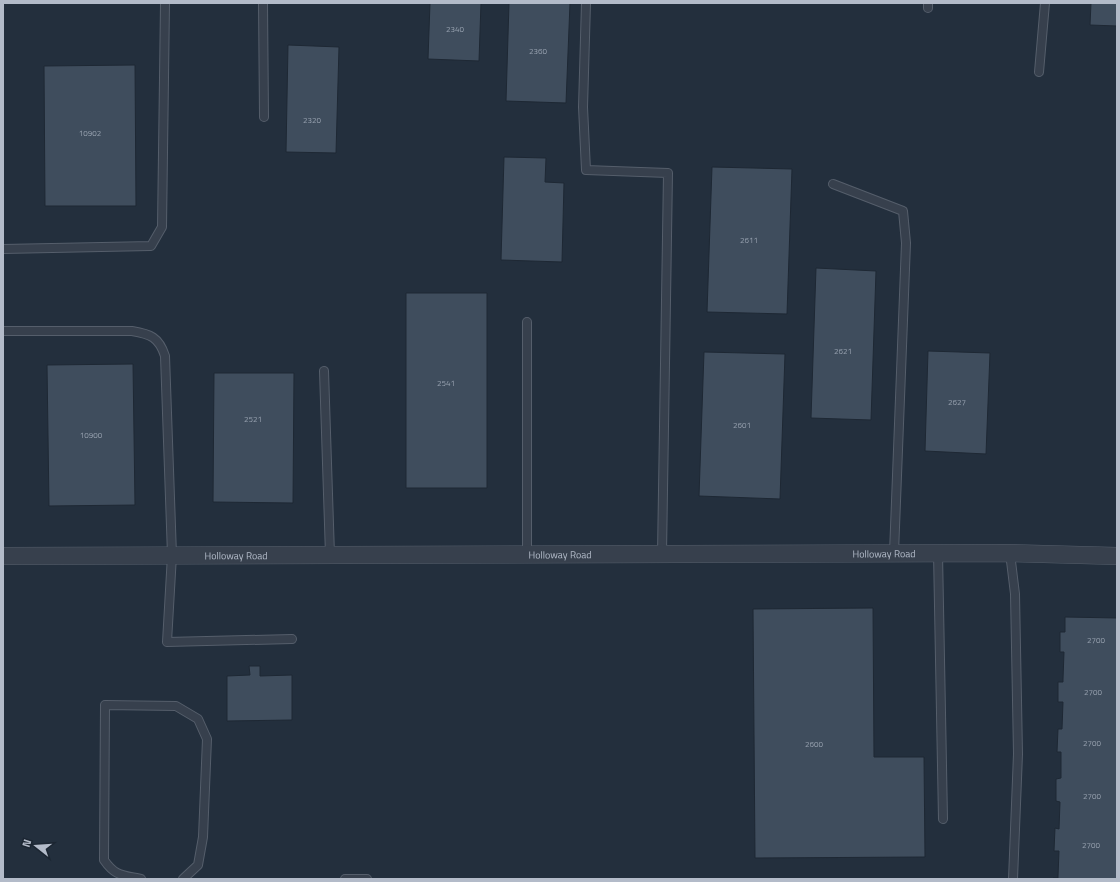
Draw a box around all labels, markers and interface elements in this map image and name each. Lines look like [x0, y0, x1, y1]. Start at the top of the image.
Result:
house number: 2340 [446, 23, 464, 35]
house number: 2360 [529, 45, 547, 57]
house number: 2320 [303, 114, 321, 126]
house number: 10902 [79, 127, 101, 139]
house number: 2611 [740, 234, 758, 246]
house number: 2621 [834, 345, 852, 357]
house number: 2541 [437, 377, 455, 389]
house number: 2627 [948, 396, 966, 408]
house number: 2521 [244, 413, 262, 425]
house number: 2601 [733, 419, 751, 431]
house number: 10900 [80, 429, 103, 441]
street label: Holloway Road [852, 546, 916, 561]
street label: Holloway Road [528, 547, 592, 562]
street label: Holloway Road [204, 548, 268, 563]
house number: 2700 [1087, 634, 1105, 646]
house number: 2700 [1084, 686, 1102, 698]
house number: 2700 [1083, 737, 1101, 749]
house number: 2600 [805, 738, 823, 750]
house number: 2700 [1083, 790, 1101, 802]
north arrow [16, 826, 56, 866]
text: N [18, 837, 35, 849]
house number: 2700 [1082, 839, 1100, 851]

